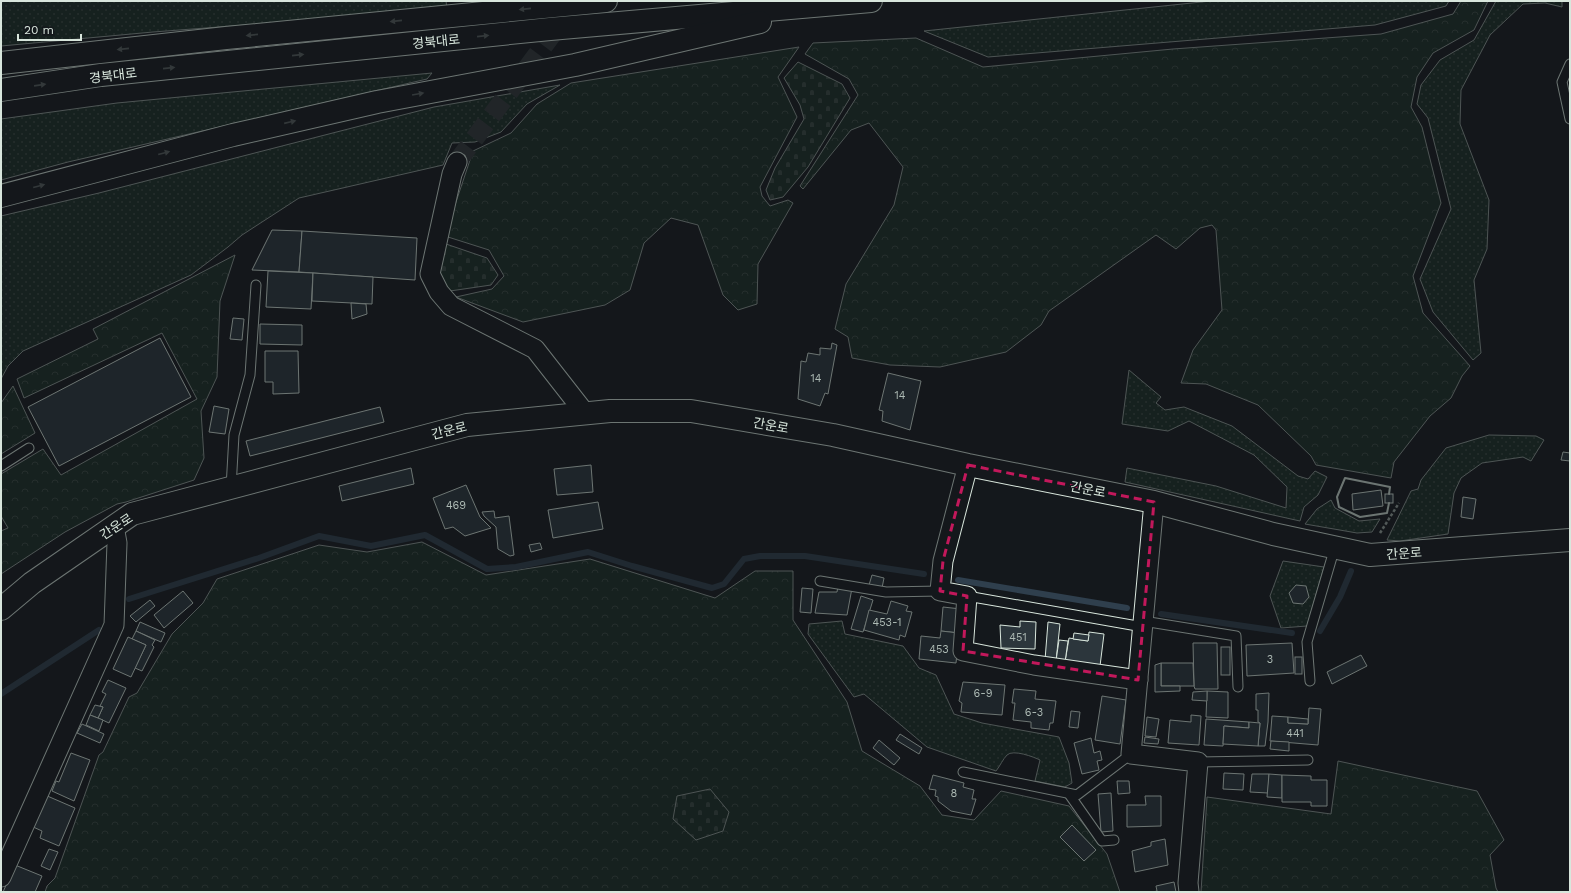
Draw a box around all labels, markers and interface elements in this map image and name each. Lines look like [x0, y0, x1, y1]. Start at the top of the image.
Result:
one-way arrow [519, 6, 531, 12]
scale bar [18, 16, 81, 42]
one-way arrow [390, 18, 402, 25]
text: 20 m [24, 23, 54, 37]
one-way arrow [246, 32, 258, 39]
street label: 경북대로 [411, 32, 461, 51]
one-way arrow [477, 33, 489, 39]
one-way arrow [117, 46, 129, 52]
one-way arrow [292, 52, 304, 58]
street label: 경북대로 [88, 65, 138, 86]
one-way arrow [163, 65, 175, 72]
one-way arrow [34, 82, 46, 88]
one-way arrow [411, 91, 424, 97]
one-way arrow [284, 118, 297, 124]
one-way arrow [159, 150, 171, 156]
one-way arrow [32, 183, 45, 189]
house number: 14 [810, 372, 822, 385]
house number: 14 [894, 389, 906, 402]
street label: 간운로 [752, 415, 790, 436]
street label: 간운로 [430, 419, 468, 442]
street label: 간운로 [1069, 479, 1107, 500]
house number: 469 [446, 499, 466, 512]
street label: 간운로 [97, 510, 135, 542]
street label: 간운로 [1386, 545, 1422, 562]
house number: 453-1 [873, 616, 902, 629]
house number: 451 [1009, 631, 1027, 644]
house number: 453 [929, 643, 949, 656]
house number: 3 [1267, 653, 1273, 666]
house number: 6-9 [974, 687, 993, 700]
house number: 6-3 [1025, 706, 1043, 719]
house number: 441 [1286, 727, 1304, 740]
house number: 8 [951, 787, 958, 800]

